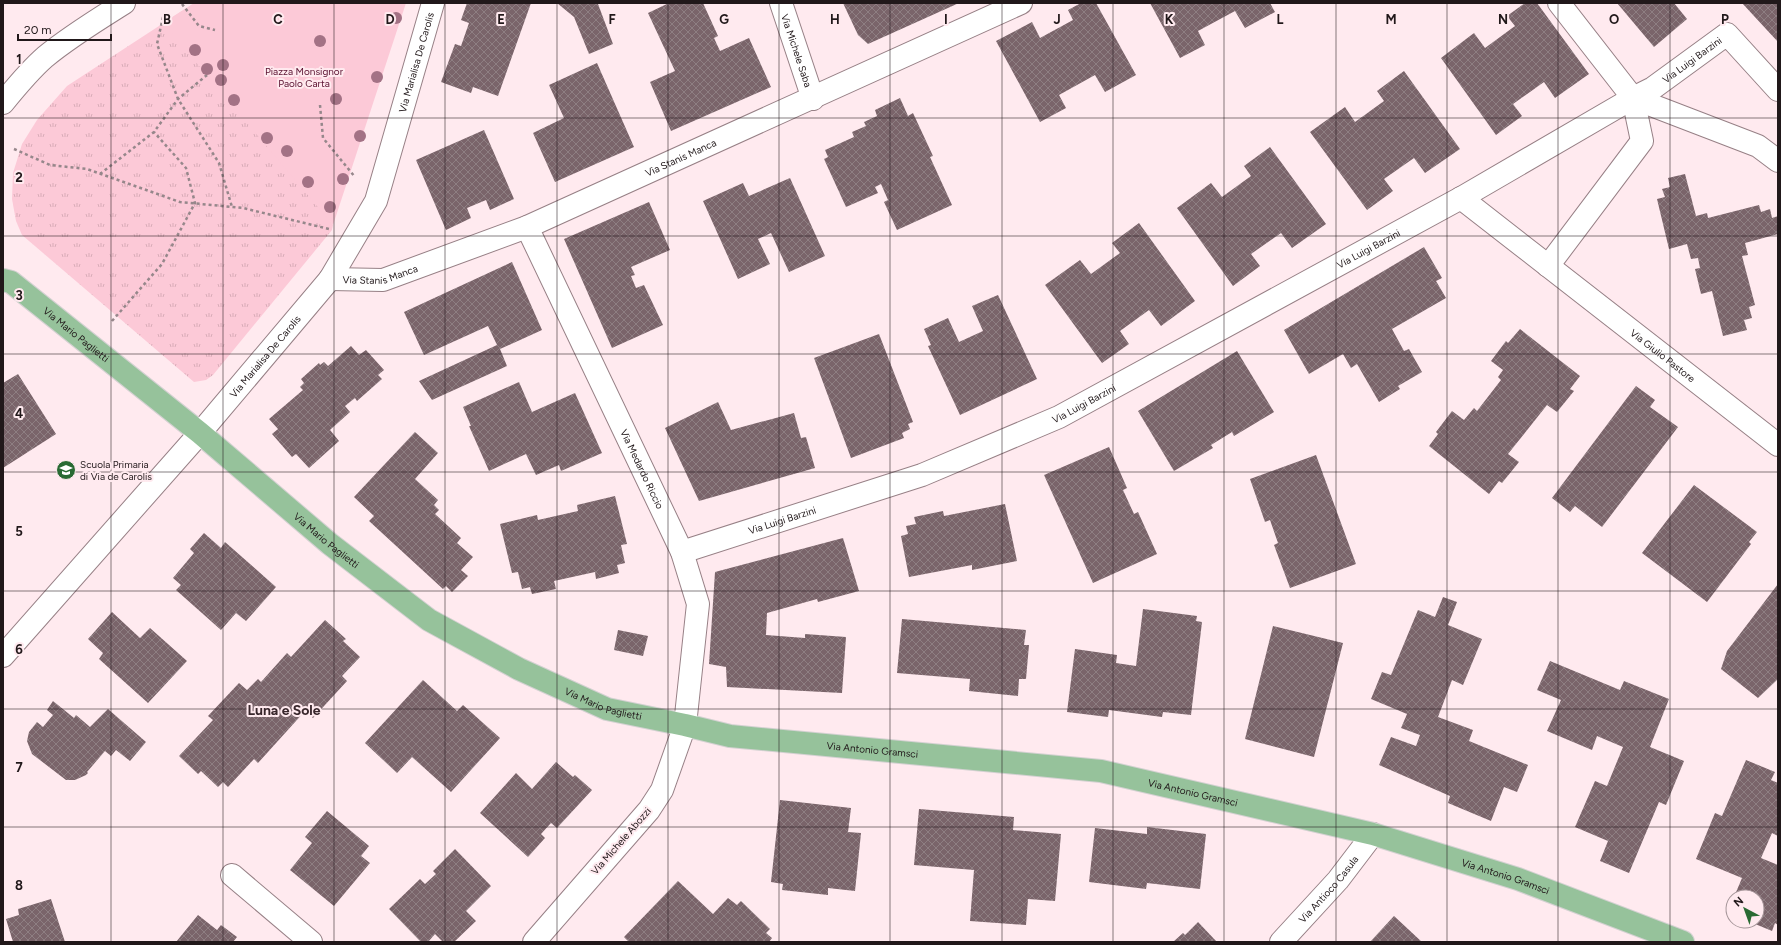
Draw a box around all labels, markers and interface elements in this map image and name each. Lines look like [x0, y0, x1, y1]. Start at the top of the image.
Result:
street label: Via Marialisa De Carolis [395, 10, 437, 114]
text: B [163, 12, 171, 27]
text: C [273, 12, 283, 27]
text: D [385, 12, 395, 27]
text: E [497, 12, 505, 27]
text: F [608, 12, 616, 27]
text: G [719, 12, 729, 27]
street label: Via Michele Saba [779, 12, 815, 89]
text: H [830, 12, 840, 27]
text: I [944, 12, 948, 27]
text: J [1053, 12, 1061, 27]
text: K [1165, 12, 1174, 27]
text: L [1277, 12, 1284, 27]
text: M [1385, 12, 1397, 27]
text: N [1498, 12, 1508, 27]
text: O [1609, 12, 1619, 27]
text: P [1721, 12, 1729, 27]
scale bar [18, 16, 111, 42]
text: 20 m [24, 23, 52, 37]
street label: Via Luigi Barzini [1660, 34, 1724, 86]
text: 1 [16, 52, 22, 67]
park label: Piazza Monsignor Paolo Carta [265, 65, 344, 90]
street label: Via Stanis Manca [643, 136, 718, 179]
text: 2 [15, 170, 23, 185]
street label: Via Luigi Barzini [1334, 226, 1402, 271]
street label: Via Stanis Manca [343, 261, 419, 286]
text: 3 [15, 288, 23, 303]
street label: Via Mario Paglietti [41, 304, 112, 365]
street label: Via Marialisa De Carolis [226, 312, 303, 400]
street label: Via Giulio Pastore [1628, 326, 1699, 385]
street label: Via Luigi Barzini [1050, 381, 1118, 426]
text: 4 [15, 406, 23, 421]
street label: Via Medardo Riccio [618, 427, 667, 511]
place label: Scuola Primaria di Via de Carolis [80, 458, 152, 483]
school or university icon: Scuola Primaria di Via de Carolis [55, 459, 77, 481]
street label: Via Luigi Barzini [746, 503, 818, 537]
street label: Via Mario Paglietti [291, 509, 362, 571]
text: 5 [15, 524, 23, 539]
text: 6 [15, 642, 23, 657]
street label: Via Mario Paglietti [563, 684, 643, 722]
district label: Luna e Sole [247, 702, 321, 719]
street label: Via Antonio Gramsci [826, 739, 919, 760]
text: 7 [15, 760, 23, 775]
street label: Via Antonio Gramsci [1147, 776, 1239, 809]
street label: Via Michele Abozzi [588, 805, 654, 877]
street label: Via Antioco Casula [1296, 853, 1361, 925]
street label: Via Antonio Gramsci [1460, 855, 1551, 897]
text: 8 [15, 878, 23, 893]
north arrow [1725, 889, 1765, 929]
text: N [1731, 894, 1746, 910]

